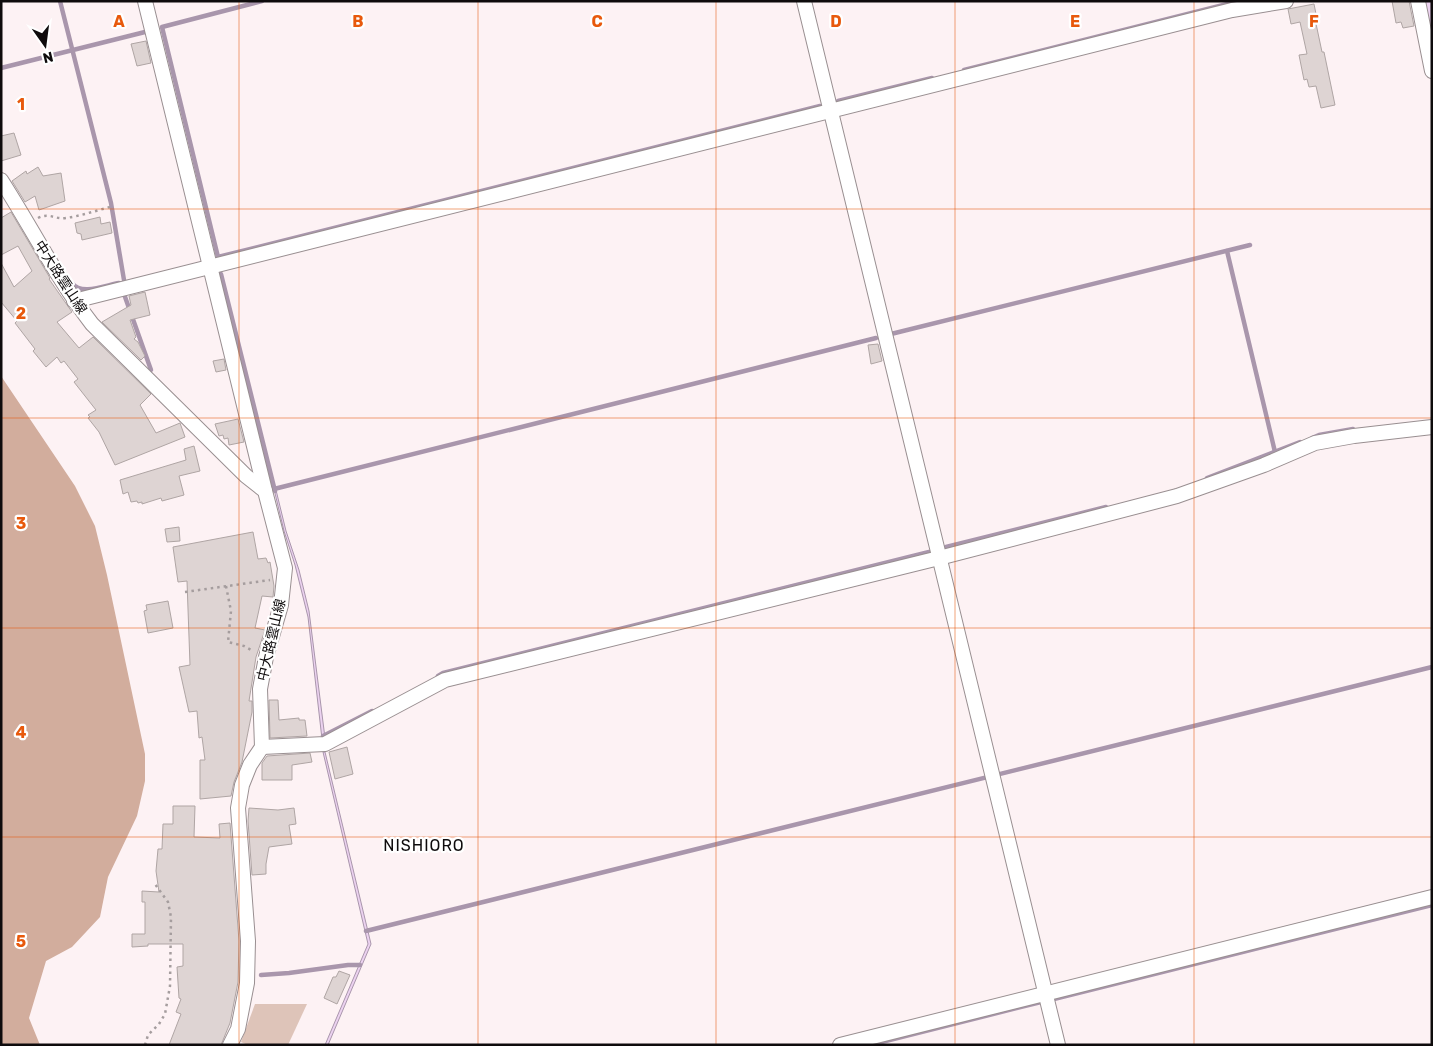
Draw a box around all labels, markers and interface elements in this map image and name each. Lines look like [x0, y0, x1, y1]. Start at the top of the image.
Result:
text: A [113, 12, 125, 31]
text: B [352, 12, 364, 31]
text: C [591, 12, 603, 31]
text: D [830, 12, 842, 31]
text: E [1070, 12, 1080, 31]
text: F [1309, 12, 1319, 31]
north arrow [20, 20, 70, 70]
text: N [41, 48, 55, 67]
text: 1 [17, 95, 25, 114]
street label: 中大路雲山線 [31, 237, 91, 317]
text: 2 [16, 304, 26, 323]
text: 3 [16, 514, 26, 533]
street label: 中大路雲山線 [254, 597, 289, 683]
text: 4 [16, 723, 27, 742]
district label: NISHIORO [383, 836, 465, 855]
text: 5 [16, 932, 26, 951]

